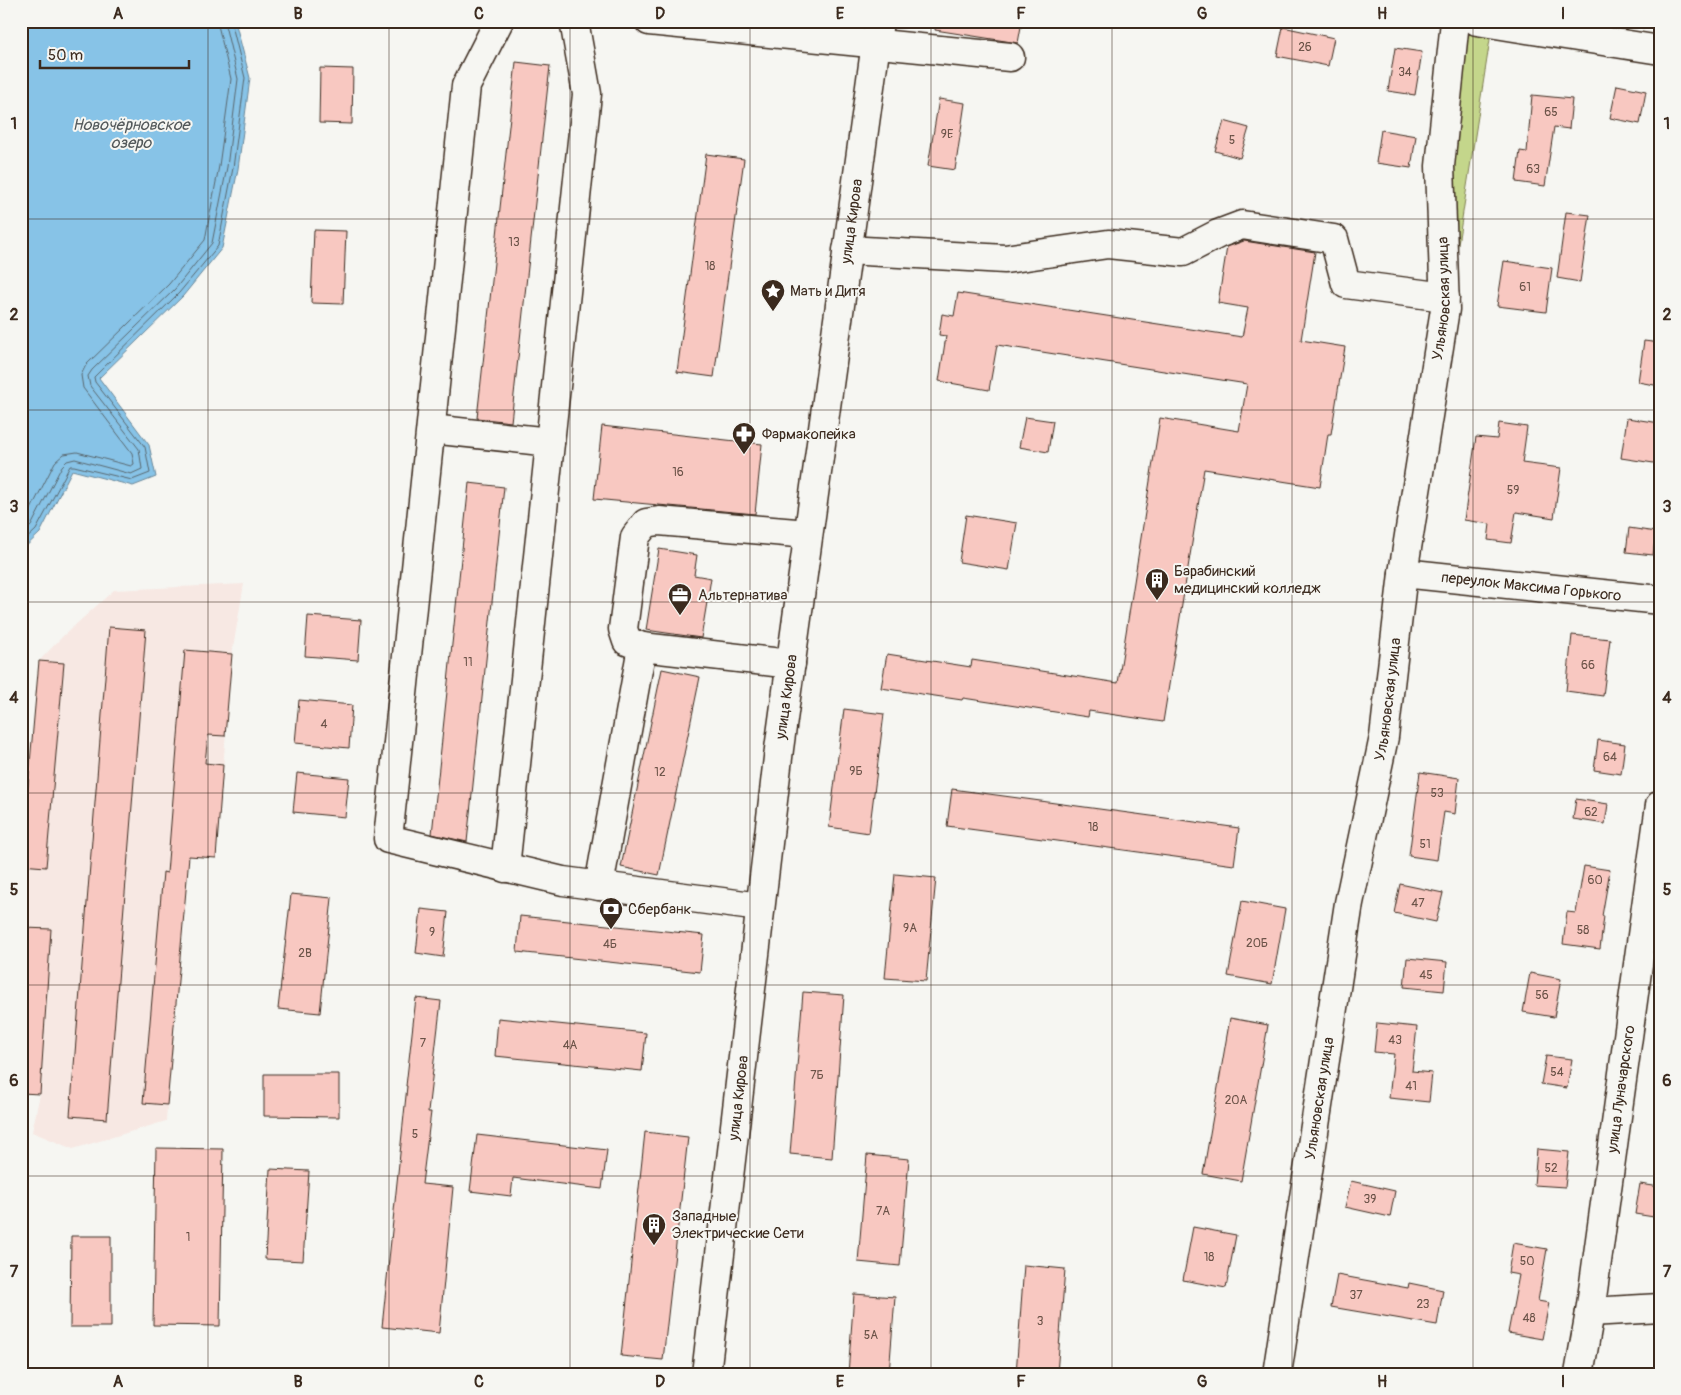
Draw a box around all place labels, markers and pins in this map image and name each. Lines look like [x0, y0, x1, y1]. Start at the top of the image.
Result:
place icon: Мать и Дитя [760, 278, 786, 312]
place label: Мать и Дитя [790, 282, 866, 301]
pharmacy icon: Фармакопейка [731, 421, 757, 455]
place label: Фармакопейка [762, 425, 856, 444]
place label: Барабинский медицинский колледж [1174, 562, 1321, 598]
building icon: Барабинский медицинский колледж [1144, 567, 1170, 601]
office icon: Альтернатива [667, 582, 693, 616]
place label: Альтернатива [698, 586, 788, 605]
bank icon: Сбербанк [598, 896, 624, 930]
place label: Сбербанк [628, 900, 691, 919]
place label: Западные Электрические Сети [672, 1207, 804, 1243]
building icon: Западные Электрические Сети [641, 1212, 667, 1246]

